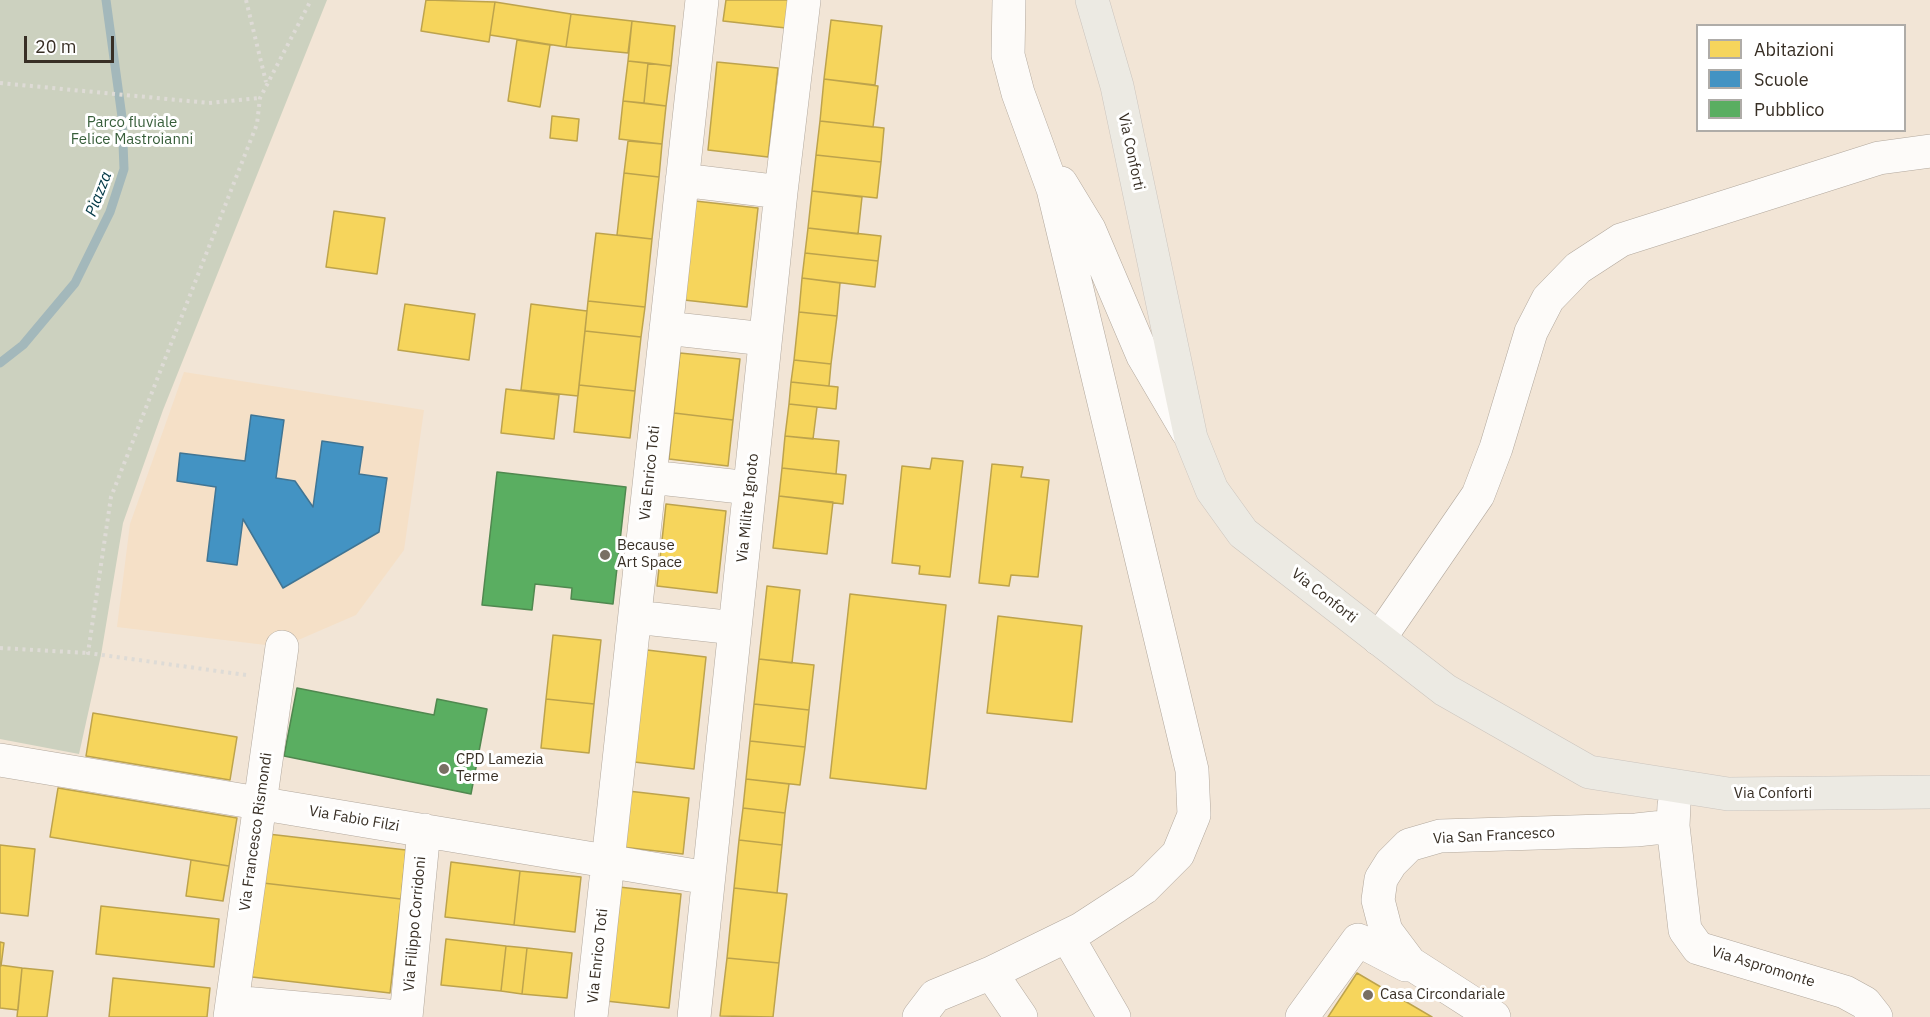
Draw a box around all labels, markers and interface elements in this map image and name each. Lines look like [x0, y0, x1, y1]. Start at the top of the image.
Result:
scale bar [27, 24, 117, 62]
legend [1696, 24, 1906, 132]
text: 20 m [35, 35, 77, 58]
text: Abitazioni [1754, 38, 1834, 61]
text: Scuole [1754, 68, 1809, 91]
text: Pubblico [1754, 98, 1824, 121]
street label: Via Conforti [1114, 112, 1148, 192]
park label: Parco fluviale Felice Mastroianni [71, 114, 193, 149]
water label: Piazza [82, 169, 116, 219]
street label: Via Enrico Toti [636, 425, 664, 521]
street label: Via Milite Ignoto [733, 453, 763, 563]
place label: Because Art Space [617, 537, 682, 572]
marker: Because Art Space [598, 548, 612, 562]
street label: Via Conforti [1288, 565, 1360, 627]
place label: CPD Lamezia Terme [456, 751, 543, 786]
street label: Via Francesco Rismondi [236, 752, 276, 912]
marker: CPD Lamezia Terme [437, 762, 451, 776]
street label: Via Conforti [1734, 785, 1812, 803]
street label: Via Fabio Filzi [307, 802, 401, 836]
street label: Via San Francesco [1433, 824, 1555, 848]
street label: Via Filippo Corridoni [400, 856, 430, 992]
street label: Via Enrico Toti [584, 908, 612, 1004]
street label: Via Aspromonte [1709, 943, 1817, 991]
place label: Casa Circondariale [1380, 986, 1505, 1004]
marker: Casa Circondariale [1361, 988, 1375, 1002]

